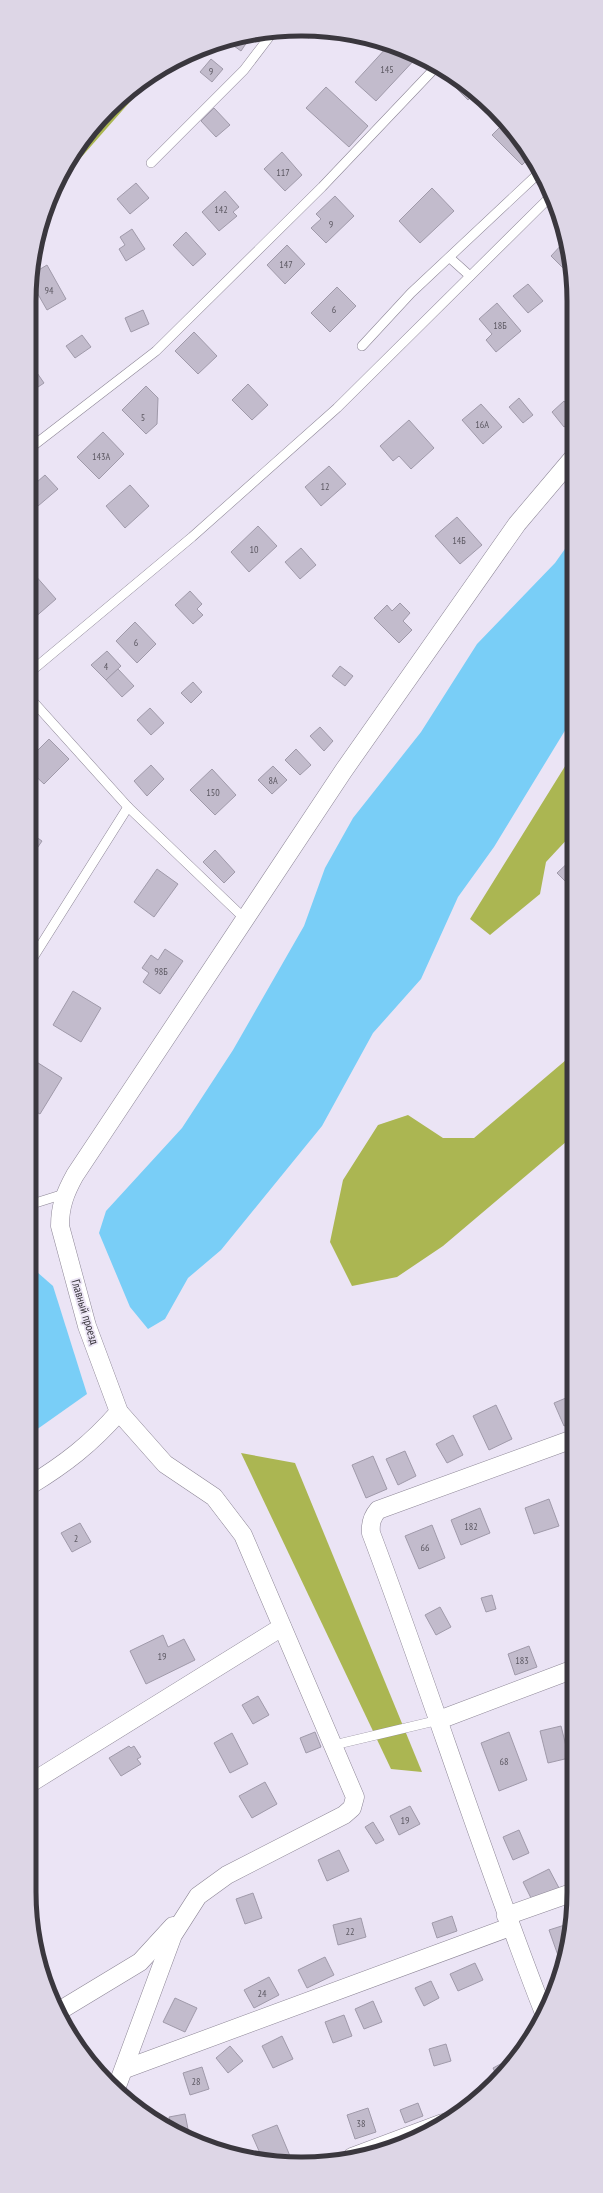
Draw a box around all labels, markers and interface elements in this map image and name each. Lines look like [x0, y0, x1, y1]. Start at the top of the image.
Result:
house number: 145 [380, 63, 394, 76]
house number: 9 [209, 65, 213, 78]
house number: 117 [276, 166, 290, 179]
house number: 142 [214, 203, 228, 216]
house number: 9 [329, 218, 333, 231]
house number: 147 [279, 258, 293, 271]
house number: 94 [45, 284, 54, 297]
house number: 6 [332, 303, 337, 316]
house number: 18Б [493, 319, 507, 332]
house number: 5 [141, 411, 145, 424]
house number: 16А [475, 418, 489, 431]
house number: 143А [92, 450, 110, 463]
house number: 12 [321, 480, 330, 493]
house number: 14Б [452, 534, 466, 547]
house number: 10 [250, 543, 259, 556]
house number: 6 [134, 636, 139, 649]
house number: 4 [104, 660, 109, 673]
house number: 8А [268, 774, 278, 787]
house number: 150 [206, 786, 220, 799]
house number: 98Б [154, 965, 168, 978]
street label: Главный проезд [68, 1277, 103, 1347]
house number: 182 [464, 1520, 478, 1533]
house number: 2 [74, 1532, 78, 1545]
house number: 66 [421, 1541, 430, 1554]
house number: 19 [158, 1650, 167, 1663]
house number: 183 [515, 1654, 529, 1667]
house number: 68 [500, 1755, 509, 1768]
house number: 19 [401, 1814, 410, 1827]
house number: 22 [346, 1925, 355, 1938]
house number: 24 [258, 1987, 267, 2000]
house number: 28 [192, 2075, 201, 2088]
house number: 38 [357, 2117, 366, 2130]

